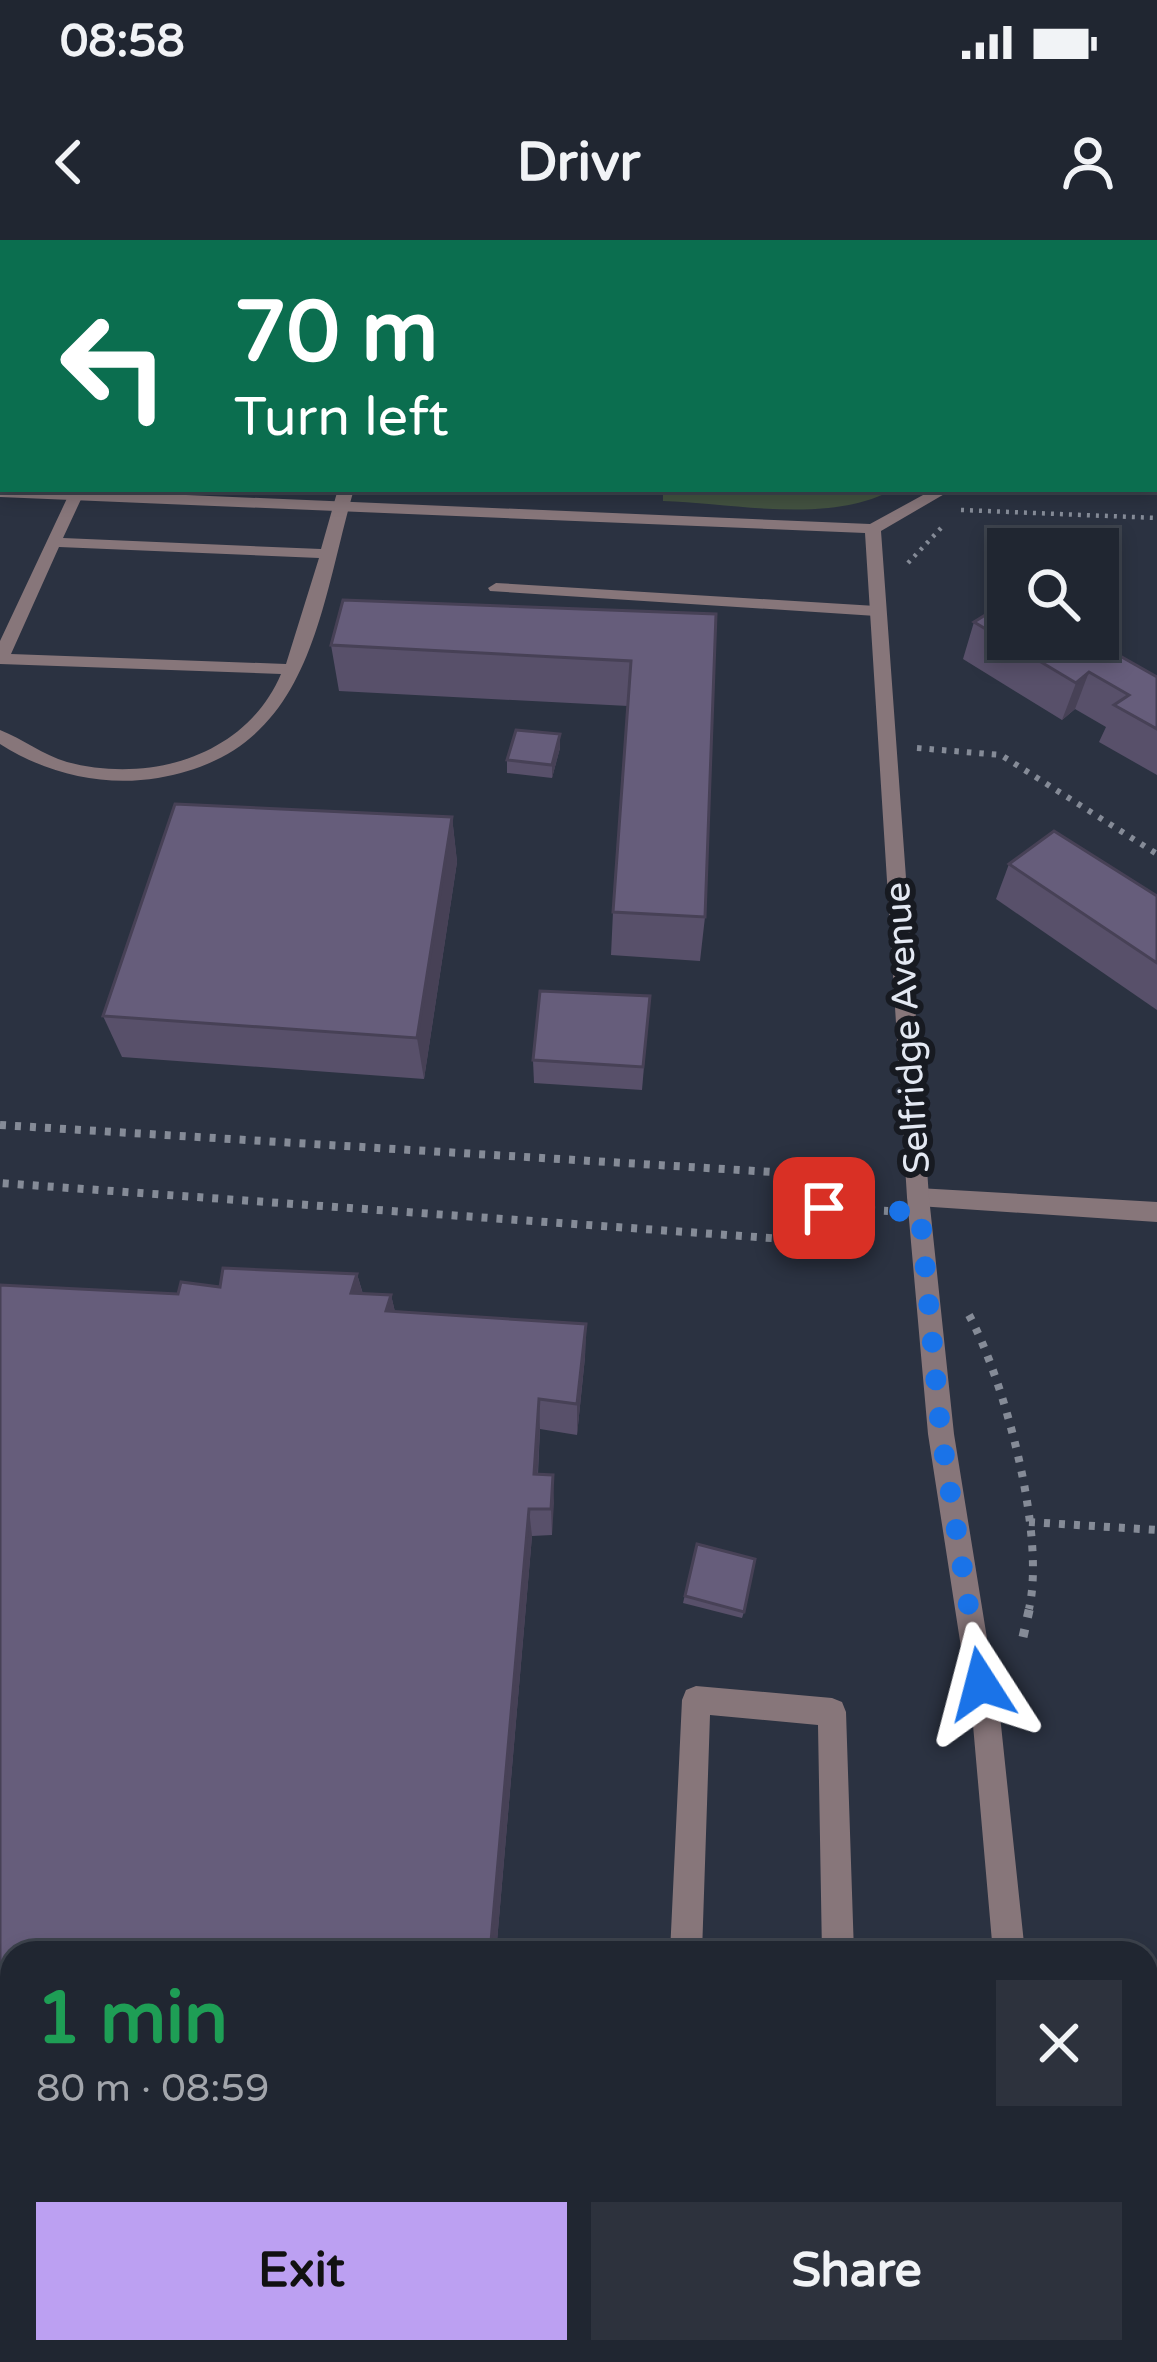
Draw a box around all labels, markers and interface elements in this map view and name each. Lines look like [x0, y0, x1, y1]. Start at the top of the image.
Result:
text: 08:58 [60, 15, 185, 69]
icon: back [36, 129, 102, 195]
icon: person [1055, 129, 1121, 195]
text: Drivr [517, 130, 640, 195]
text: 70 m [234, 283, 438, 384]
icon: left [36, 288, 192, 444]
text: Turn left [234, 385, 449, 450]
map controls [987, 528, 1119, 660]
button: search [987, 528, 1119, 660]
street label: Selfridge Avenue [876, 881, 939, 1175]
pin [773, 1157, 875, 1259]
icon: arrive [791, 1175, 857, 1241]
position arrow [918, 1621, 1044, 1747]
text: 1 min [36, 1976, 228, 2063]
button: close [996, 1980, 1122, 2106]
text: 80 m · 08:59 [36, 2065, 269, 2112]
button: Exit [36, 2202, 567, 2340]
button: Share [591, 2202, 1122, 2340]

